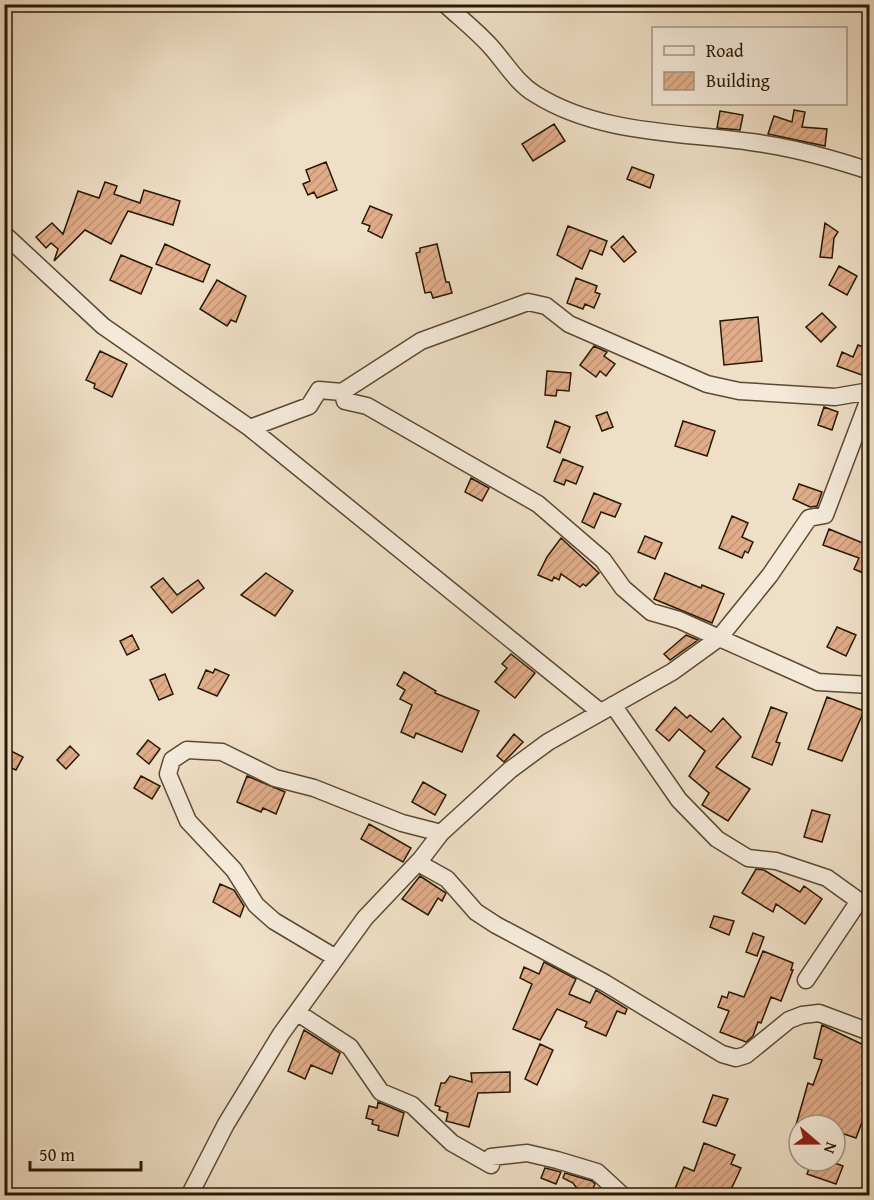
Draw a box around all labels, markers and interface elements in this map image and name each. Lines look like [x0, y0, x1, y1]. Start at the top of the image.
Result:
legend [652, 27, 847, 105]
text: Road [706, 37, 744, 64]
text: Building [706, 67, 770, 94]
north arrow [787, 1113, 847, 1173]
scale bar [30, 1134, 141, 1172]
text: N [818, 1139, 844, 1158]
text: 50 m [39, 1141, 75, 1168]

